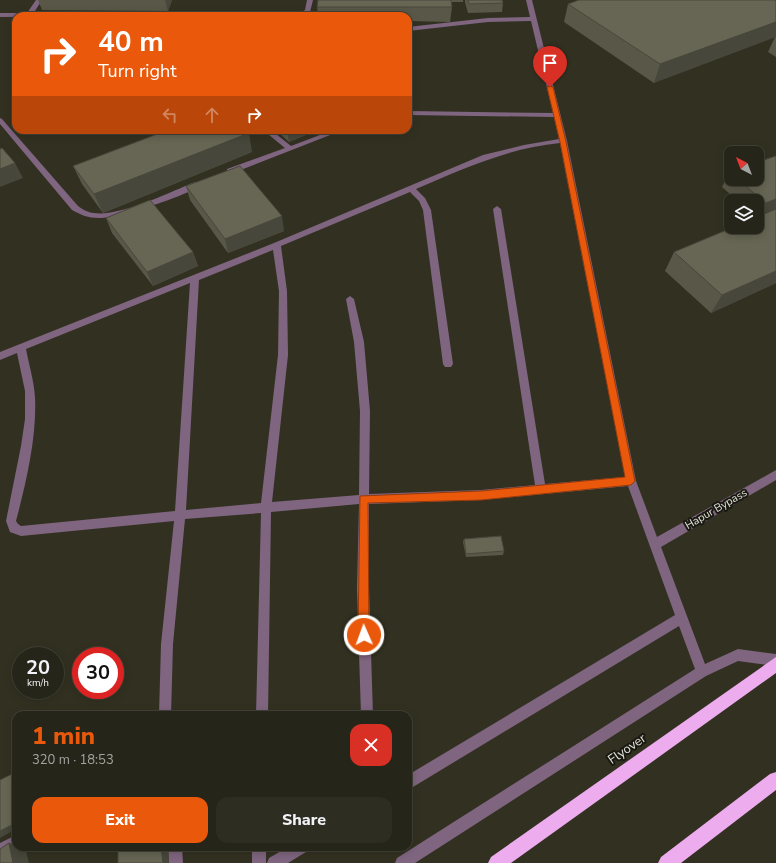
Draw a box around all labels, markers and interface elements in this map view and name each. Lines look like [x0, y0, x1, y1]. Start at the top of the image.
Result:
text: 40 m [98, 23, 164, 61]
icon: right [32, 28, 84, 80]
pin [533, 46, 567, 87]
icon: arrive [539, 52, 561, 74]
text: Turn right [98, 59, 177, 83]
icon: left [159, 104, 181, 126]
icon: ahead [201, 104, 223, 126]
icon: right [243, 104, 265, 126]
north arrow [724, 146, 764, 186]
map controls [724, 146, 764, 234]
button: layers [724, 194, 764, 234]
street label: Hapur Bypass [682, 485, 750, 533]
position arrow [343, 614, 385, 656]
speed limit sign: 30 [72, 647, 124, 699]
text: 20 [26, 654, 50, 681]
text: km/h [27, 676, 49, 690]
text: 1 min [32, 720, 95, 752]
button: close [350, 724, 392, 766]
street label: Flyover [604, 729, 650, 769]
text: 320 m · 18:53 [32, 751, 114, 769]
button: Exit [32, 797, 208, 843]
button: Share [216, 797, 392, 843]

